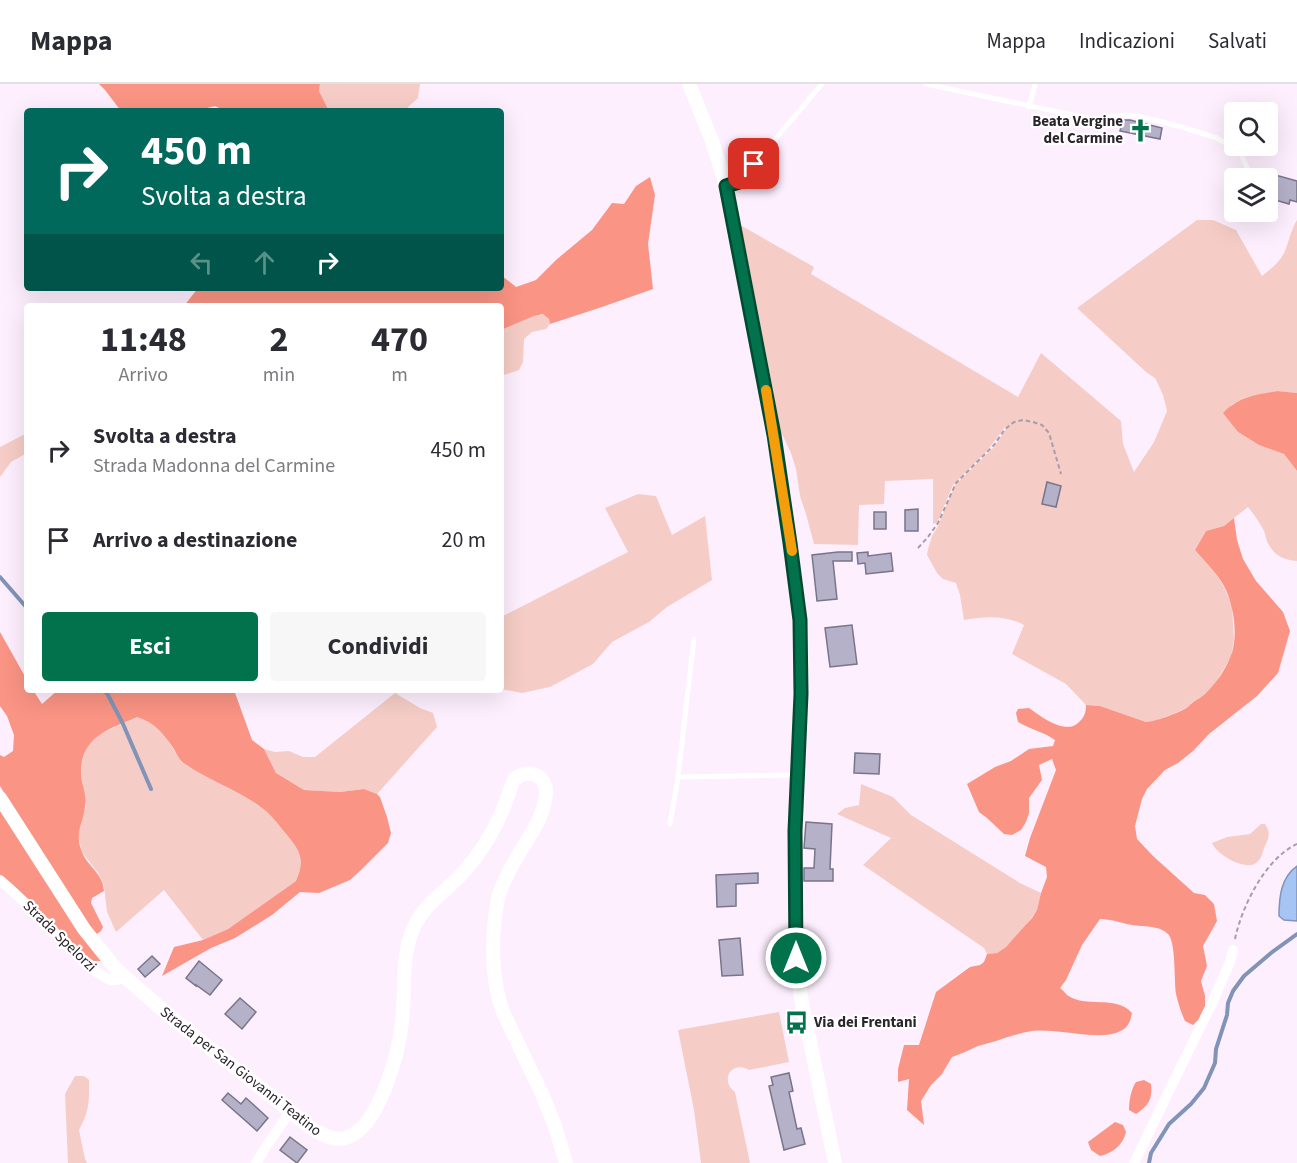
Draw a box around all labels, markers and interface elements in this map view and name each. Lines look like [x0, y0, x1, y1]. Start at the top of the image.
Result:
text: Mappa [30, 21, 113, 61]
text: Mappa [987, 26, 1046, 56]
text: Indicazioni [1079, 26, 1175, 56]
text: Salvati [1208, 26, 1267, 56]
map controls [1224, 102, 1278, 222]
button: search [1224, 102, 1278, 156]
place label: Beata Vergine del Carmine [1032, 111, 1123, 149]
church icon: Beata Vergine del Carmine [1128, 117, 1154, 143]
text: 450 m [141, 121, 252, 181]
icon: right [42, 132, 120, 210]
pin [728, 138, 779, 189]
icon: arrive [737, 147, 770, 180]
button: layers [1224, 168, 1278, 222]
text: Svolta a destra [141, 177, 307, 216]
icon: left [185, 246, 218, 279]
icon: ahead [248, 246, 281, 279]
icon: right [311, 246, 344, 279]
text: 11:48 [100, 314, 187, 365]
text: 2 [269, 314, 288, 365]
text: 470 [371, 314, 428, 365]
text: Arrivo [118, 361, 168, 389]
text: min [263, 361, 295, 389]
text: m [391, 361, 408, 389]
text: Svolta a destra [93, 420, 237, 452]
icon: right [42, 434, 75, 467]
text: 450 m [431, 434, 486, 466]
text: Strada Madonna del Carmine [93, 452, 335, 480]
icon: arrive [42, 524, 75, 557]
text: Arrivo a destinazione [93, 524, 298, 556]
text: 20 m [441, 524, 486, 556]
button: Esci [42, 612, 258, 681]
button: Condividi [270, 612, 486, 681]
street label: Strada Spelorzi [18, 896, 101, 977]
position arrow [764, 926, 828, 990]
street label: Strada per San Giovanni Teatino [155, 1002, 326, 1141]
bus stop icon: Via dei Frentani [783, 1009, 809, 1035]
place label: Via dei Frentani [813, 1012, 917, 1033]

